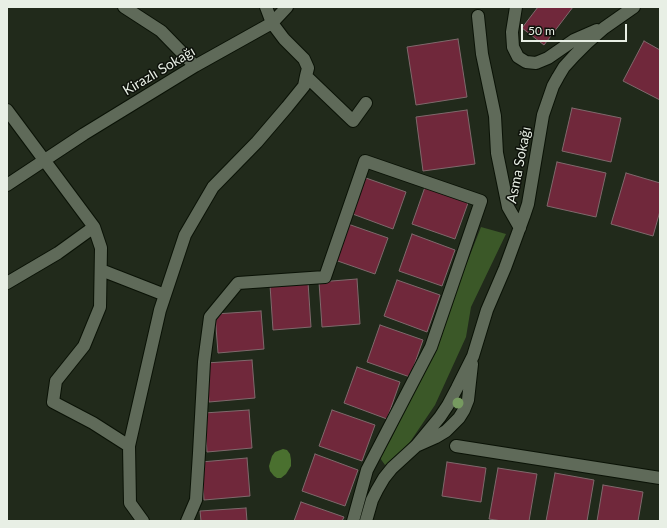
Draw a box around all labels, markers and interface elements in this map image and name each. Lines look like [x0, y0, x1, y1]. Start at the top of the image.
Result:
scale bar [523, 16, 629, 42]
text: 50 m [528, 23, 555, 38]
street label: Kirazlı Sokağı [120, 43, 198, 99]
street label: Asma Sokağı [503, 125, 535, 205]

